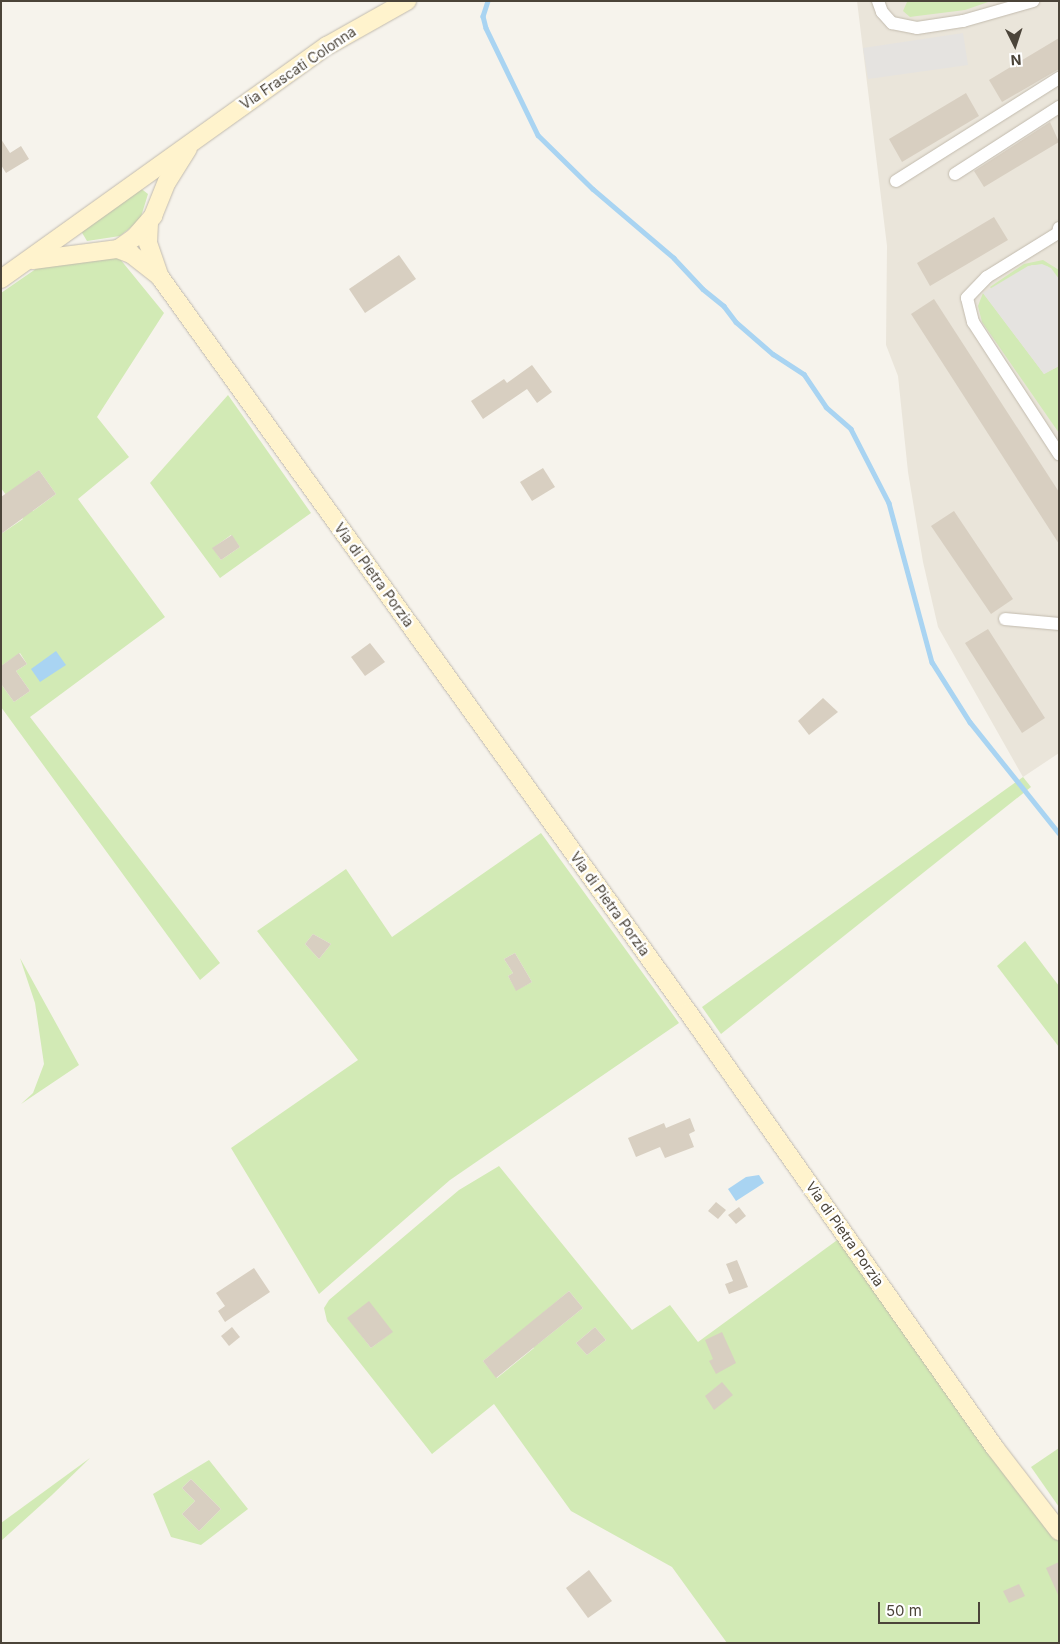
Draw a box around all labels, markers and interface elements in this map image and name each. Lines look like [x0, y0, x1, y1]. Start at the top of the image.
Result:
north arrow [990, 20, 1040, 70]
street label: Via Frascati Colonna [237, 23, 359, 113]
text: N [1010, 52, 1022, 69]
street label: Via di Pietra Porzia [331, 520, 417, 630]
street label: Via di Pietra Porzia [567, 849, 653, 959]
street label: Via di Pietra Porzia [802, 1178, 888, 1290]
scale bar [880, 1592, 982, 1624]
text: 50 m [886, 1601, 922, 1620]

